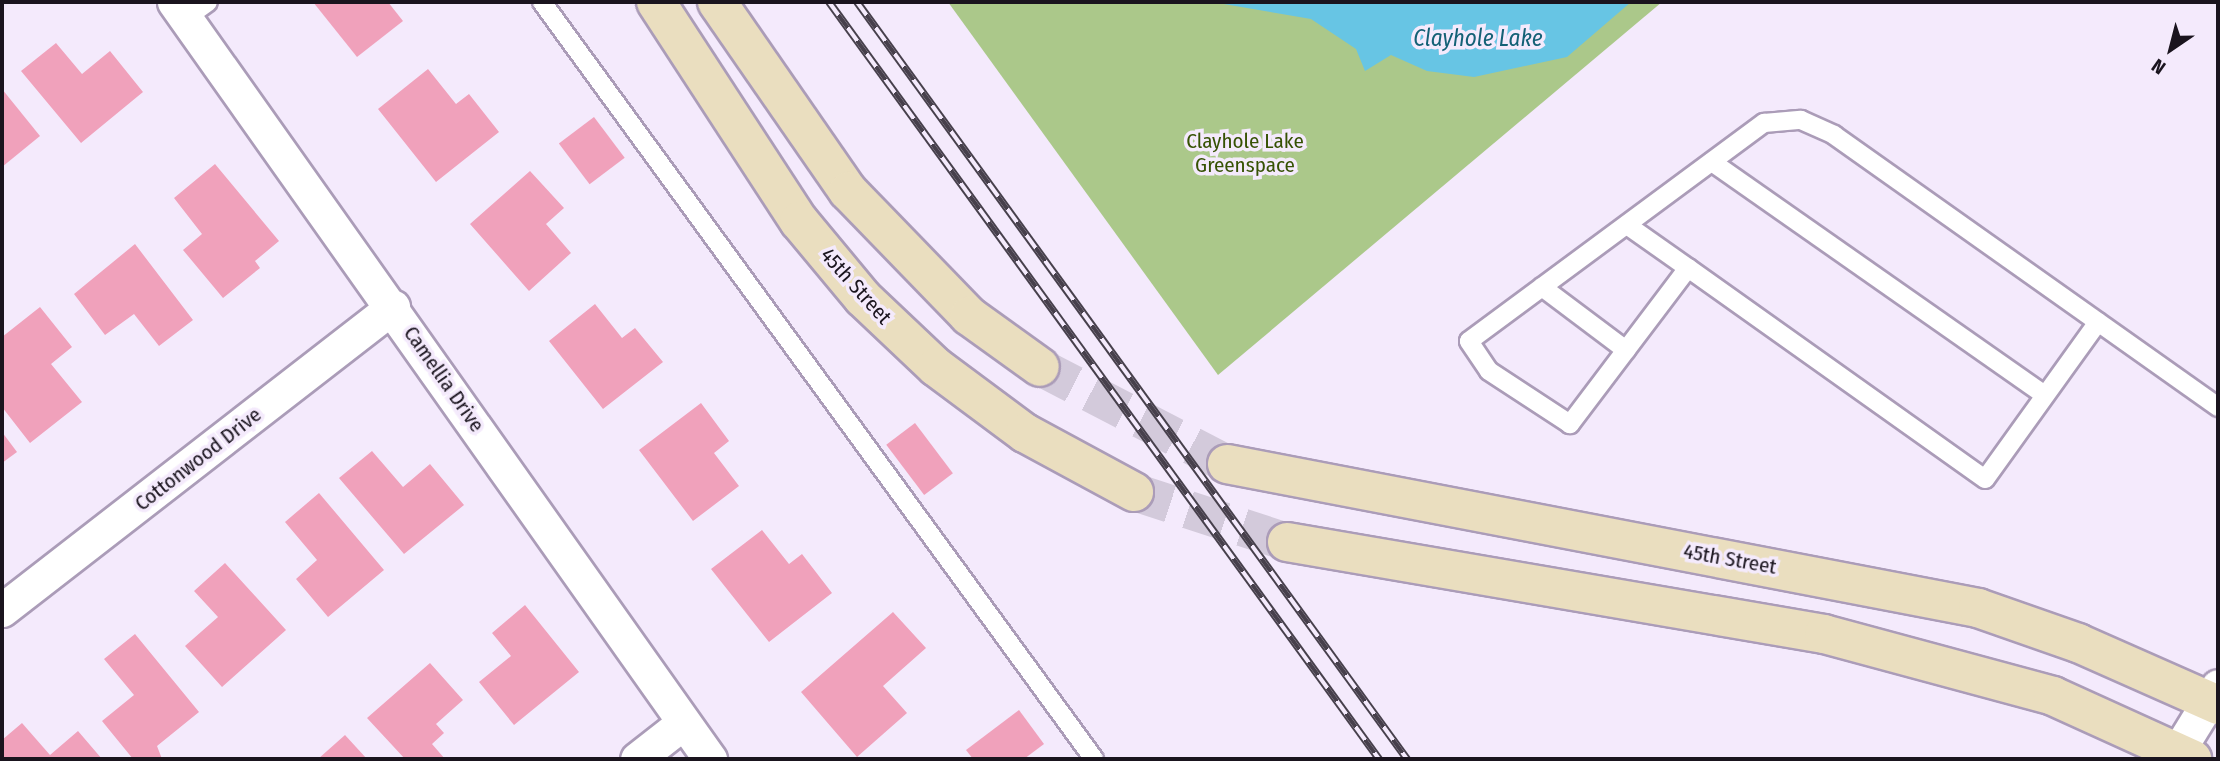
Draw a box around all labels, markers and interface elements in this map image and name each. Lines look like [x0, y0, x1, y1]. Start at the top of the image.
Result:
north arrow [2136, 14, 2206, 84]
water label: Clayhole Lake [1413, 24, 1543, 52]
text: N [2147, 54, 2170, 79]
park label: Clayhole Lake Greenspace [1186, 128, 1304, 178]
street label: 45th Street [815, 243, 897, 329]
street label: Camellia Drive [398, 321, 490, 437]
street label: Cottonwood Drive [130, 402, 266, 516]
street label: 45th Street [1682, 538, 1778, 580]

